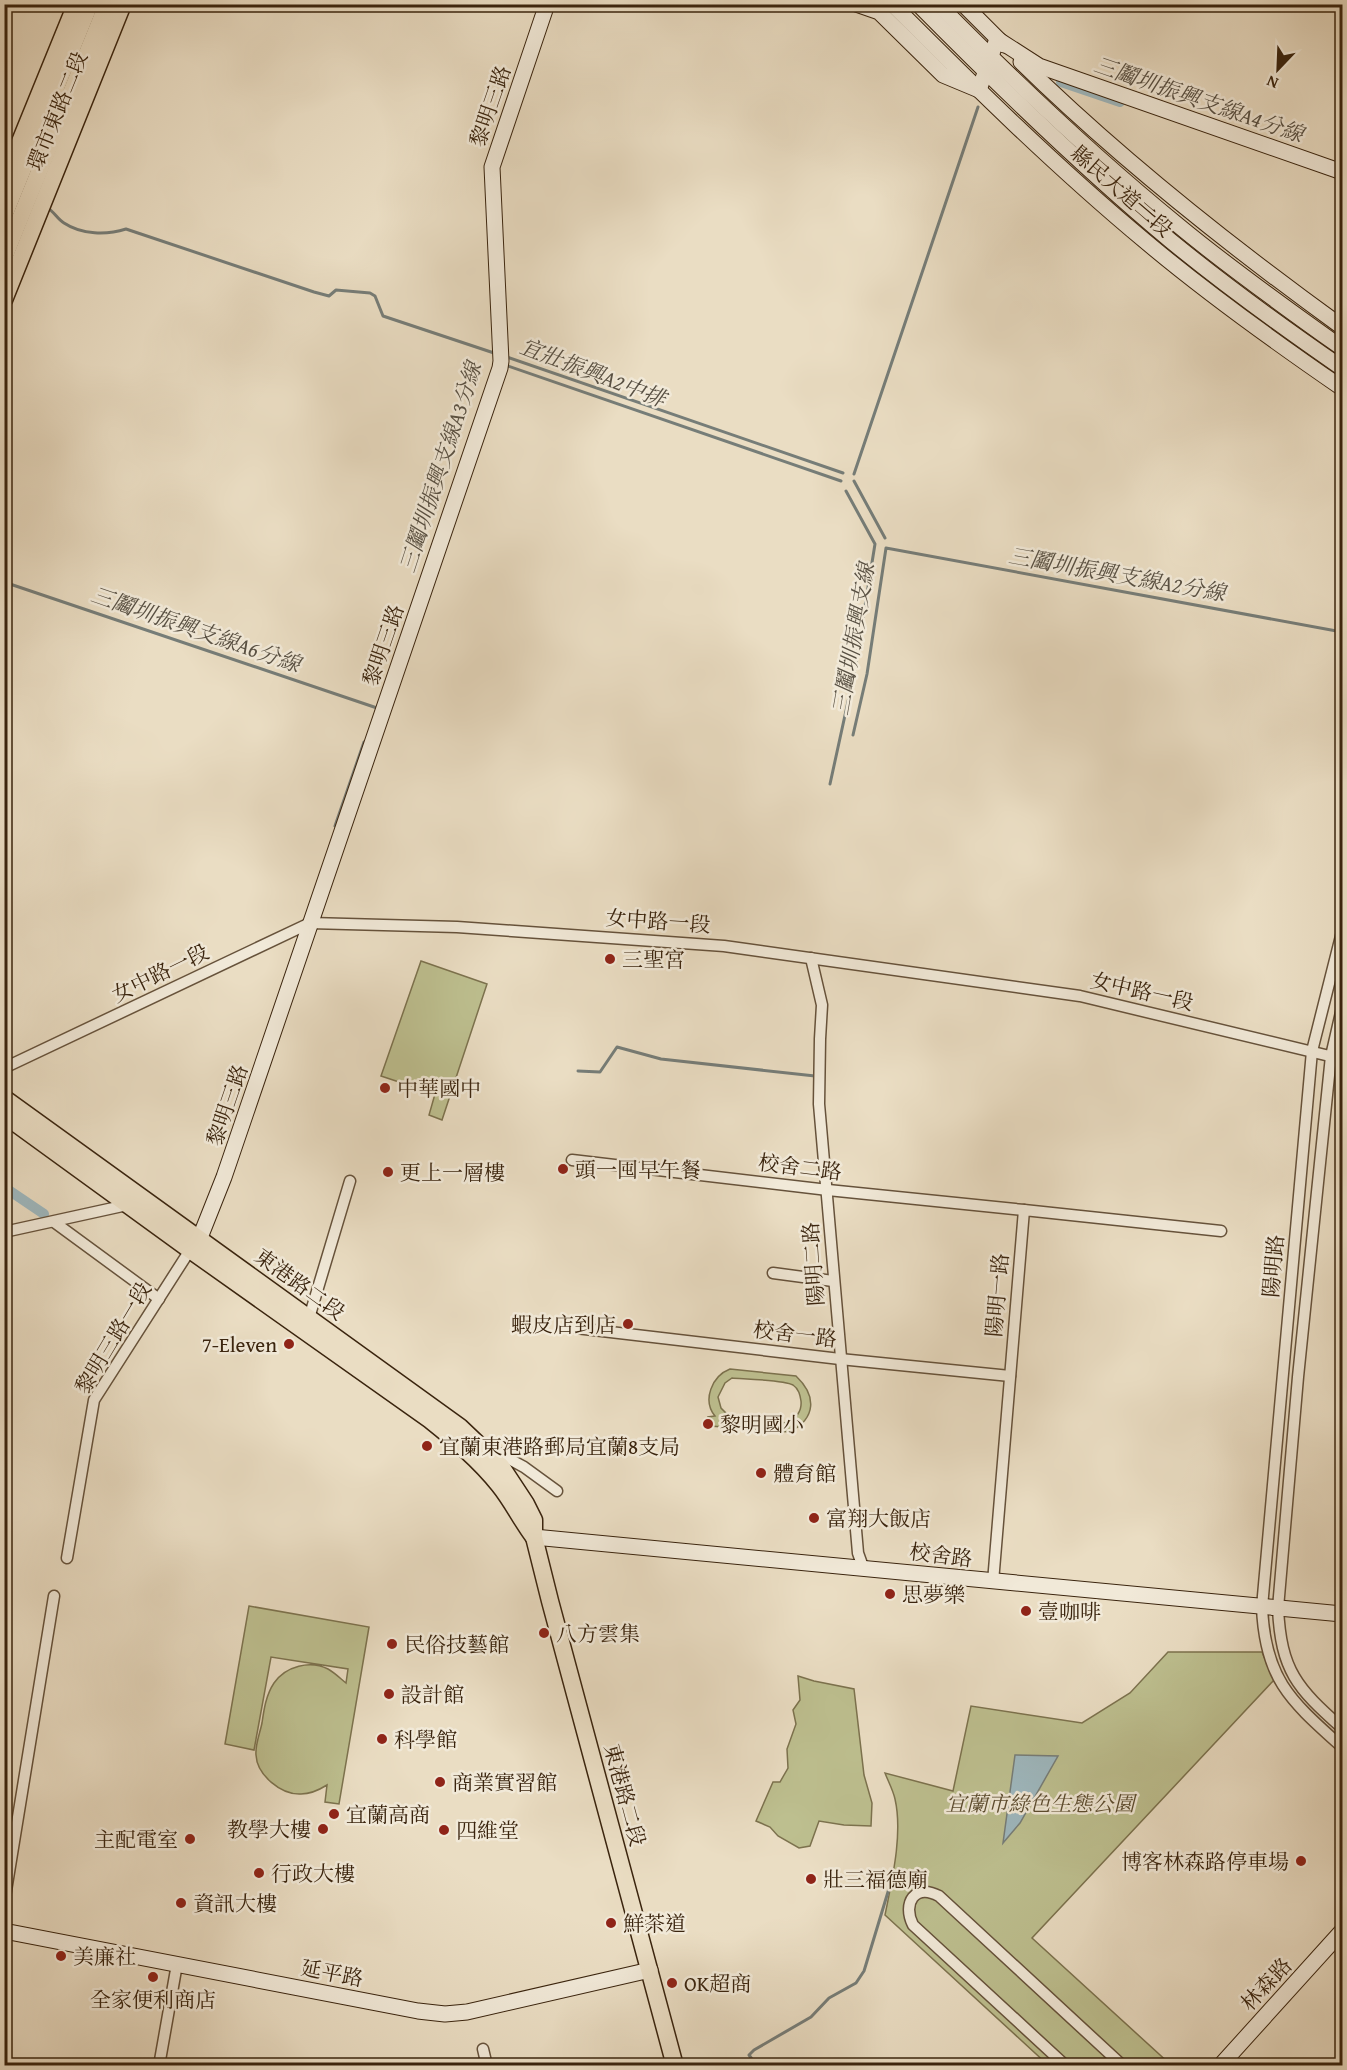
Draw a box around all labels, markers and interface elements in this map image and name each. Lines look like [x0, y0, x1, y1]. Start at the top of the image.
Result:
north arrow [1248, 39, 1308, 99]
street label: 環市東路二段 [19, 47, 95, 175]
water label: 三鬮圳振興支線A4分線 [1090, 48, 1310, 151]
street label: 黎明三路 [462, 61, 518, 151]
text: N [1262, 70, 1282, 96]
street label: 縣民大道二段 [1064, 138, 1180, 244]
water label: 宜壯振興A2中排 [516, 330, 673, 416]
water label: 三鬮圳振興支線A3分線 [391, 356, 490, 576]
water label: 三鬮圳振興支線A2分線 [1006, 539, 1230, 609]
water label: 三鬮圳振興支線 [824, 558, 882, 718]
water label: 三鬮圳振興支線A6分線 [87, 578, 307, 681]
street label: 黎明三路 [355, 600, 411, 690]
street label: 女中路一段 [605, 902, 711, 940]
street label: 女中路一段 [106, 936, 214, 1010]
place label: 三聖宮 [622, 944, 685, 975]
marker: 三聖宮 [603, 952, 617, 966]
street label: 女中路一段 [1087, 964, 1197, 1018]
street label: 黎明三路 [199, 1060, 255, 1150]
place label: 中華國中 [397, 1073, 481, 1104]
marker: 中華國中 [378, 1081, 392, 1095]
street label: 校舍二路 [756, 1146, 844, 1188]
place label: 頭一囤早午餐 [575, 1154, 701, 1185]
place label: 更上一層樓 [400, 1157, 505, 1188]
marker: 頭一囤早午餐 [556, 1162, 570, 1176]
marker: 更上一層樓 [381, 1165, 395, 1179]
street label: 陽明二路 [795, 1221, 831, 1307]
street label: 陽明路 [1255, 1233, 1291, 1299]
street label: 東港路二段 [248, 1241, 352, 1327]
street label: 陽明一路 [978, 1252, 1016, 1338]
street label: 黎明三路一段 [67, 1276, 159, 1400]
place label: 蝦皮店到店 [511, 1309, 616, 1340]
street label: 校舍一路 [751, 1313, 839, 1355]
marker: 蝦皮店到店 [621, 1317, 635, 1331]
place label: 7-Eleven [202, 1329, 277, 1360]
marker: 7-Eleven [282, 1337, 296, 1351]
place label: 黎明國小 [720, 1409, 804, 1440]
marker: 黎明國小 [701, 1417, 715, 1431]
place label: 宜蘭東港路郵局宜蘭8支局 [439, 1431, 680, 1462]
marker: 宜蘭東港路郵局宜蘭8支局 [420, 1439, 434, 1453]
place label: 體育館 [773, 1458, 836, 1489]
marker: 體育館 [754, 1466, 768, 1480]
place label: 富翔大飯店 [826, 1503, 931, 1534]
marker: 富翔大飯店 [807, 1511, 821, 1525]
street label: 校舍路 [908, 1536, 974, 1574]
place label: 思夢樂 [902, 1579, 965, 1610]
marker: 思夢樂 [883, 1587, 897, 1601]
place label: 壹咖啡 [1038, 1596, 1101, 1627]
marker: 壹咖啡 [1019, 1604, 1033, 1618]
place label: 八方雲集 [556, 1618, 640, 1649]
marker: 八方雲集 [537, 1626, 551, 1640]
place label: 民俗技藝館 [404, 1629, 509, 1660]
marker: 民俗技藝館 [385, 1637, 399, 1651]
place label: 設計館 [401, 1679, 464, 1710]
marker: 設計館 [382, 1687, 396, 1701]
place label: 科學館 [394, 1724, 457, 1755]
marker: 科學館 [375, 1732, 389, 1746]
street label: 東港路二段 [596, 1740, 654, 1850]
place label: 商業實習館 [452, 1767, 557, 1798]
marker: 商業實習館 [433, 1775, 447, 1789]
park label: 宜蘭市綠色生態公園 [946, 1788, 1137, 1819]
place label: 宜蘭高商 [346, 1799, 430, 1830]
marker: 宜蘭高商 [327, 1807, 341, 1821]
place label: 教學大樓 [227, 1814, 311, 1845]
place label: 四維堂 [456, 1815, 519, 1846]
marker: 教學大樓 [316, 1822, 330, 1836]
marker: 四維堂 [437, 1823, 451, 1837]
place label: 主配電室 [94, 1824, 178, 1855]
marker: 主配電室 [183, 1832, 197, 1846]
place label: 博客林森路停車場 [1121, 1846, 1289, 1877]
marker: 博客林森路停車場 [1294, 1854, 1308, 1868]
place label: 行政大樓 [271, 1858, 355, 1889]
place label: 壯三福德廟 [823, 1864, 928, 1895]
marker: 行政大樓 [252, 1866, 266, 1880]
marker: 壯三福德廟 [804, 1872, 818, 1886]
place label: 資訊大樓 [193, 1888, 277, 1919]
marker: 資訊大樓 [174, 1896, 188, 1910]
place label: 鮮茶道 [623, 1908, 686, 1939]
marker: 鮮茶道 [604, 1916, 618, 1930]
place label: 美廉社 [73, 1941, 136, 1972]
marker: 美廉社 [54, 1949, 68, 1963]
street label: 林森路 [1233, 1950, 1299, 2018]
street label: 延平路 [298, 1952, 366, 1994]
place label: OK超商 [684, 1968, 751, 1999]
marker: 全家便利商店 [146, 1970, 160, 1984]
marker: OK超商 [665, 1976, 679, 1990]
place label: 全家便利商店 [90, 1984, 216, 2015]

